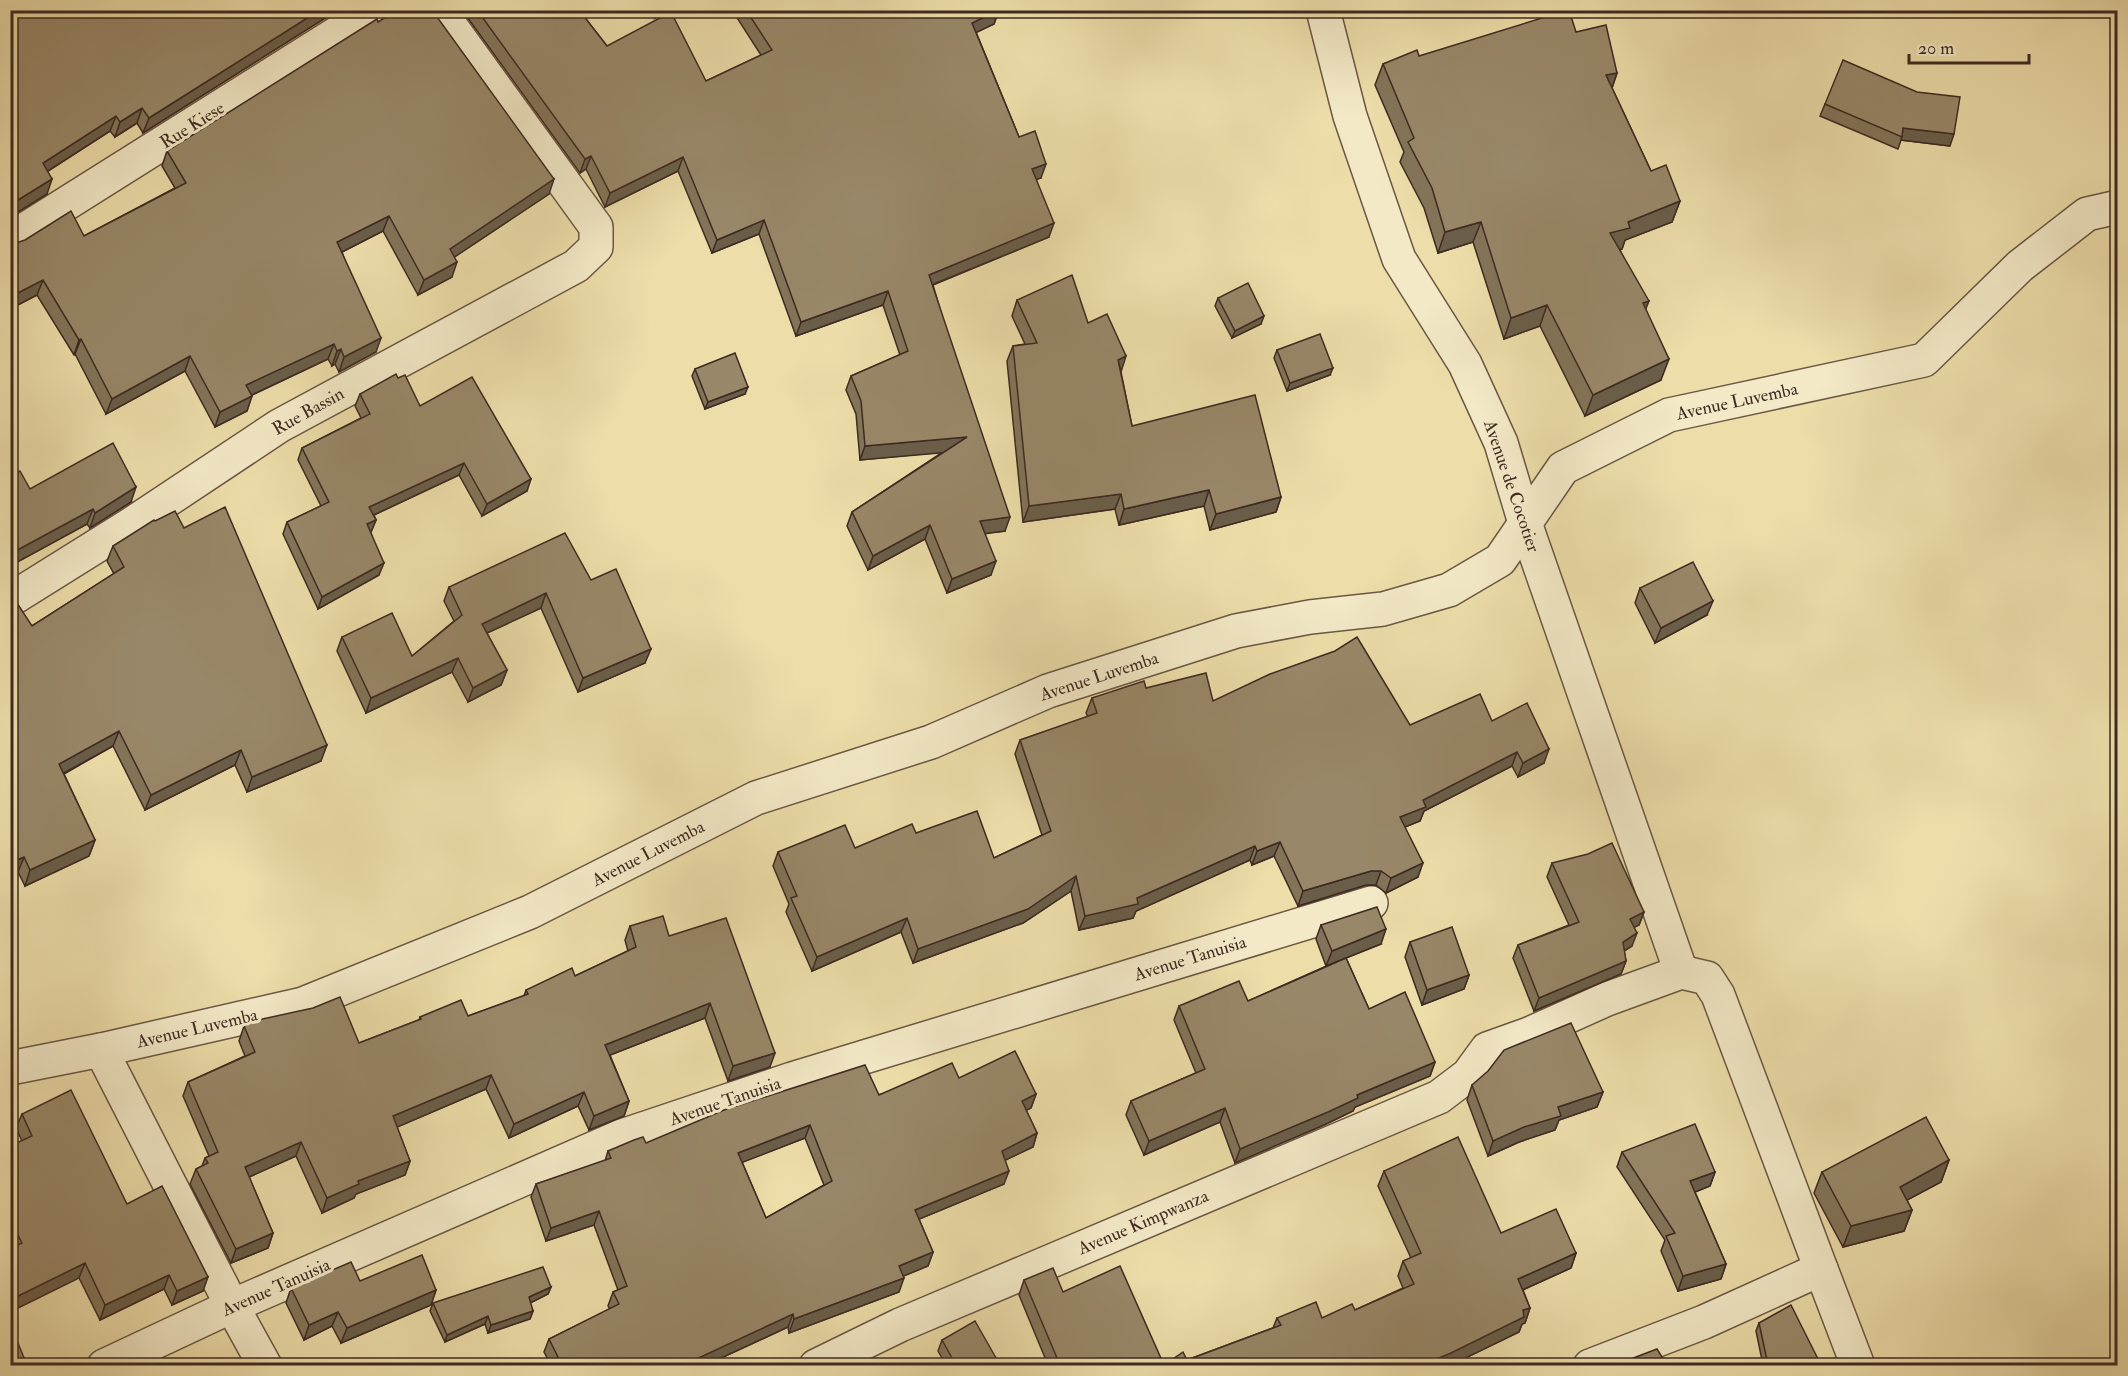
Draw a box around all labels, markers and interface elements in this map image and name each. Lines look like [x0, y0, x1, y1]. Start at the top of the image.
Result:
scale bar [1909, 27, 2029, 65]
text: 20 m [1918, 37, 1954, 60]
street label: Rue Kiese [156, 96, 229, 154]
street label: Avenue Luvemba [1673, 377, 1800, 426]
street label: Rue Bassin [268, 382, 348, 441]
street label: Avenue de Cocotier [1478, 416, 1545, 556]
street label: Avenue Luvemba [1036, 646, 1162, 707]
street label: Avenue Luvemba [587, 815, 709, 892]
street label: Avenue Tanuisia [1130, 930, 1250, 987]
street label: Avenue Luvemba [133, 1003, 260, 1054]
street label: Avenue Tanuisia [666, 1071, 784, 1132]
street label: Avenue Kimpwanza [1073, 1184, 1213, 1261]
street label: Avenue Tanuisia [217, 1253, 335, 1322]

